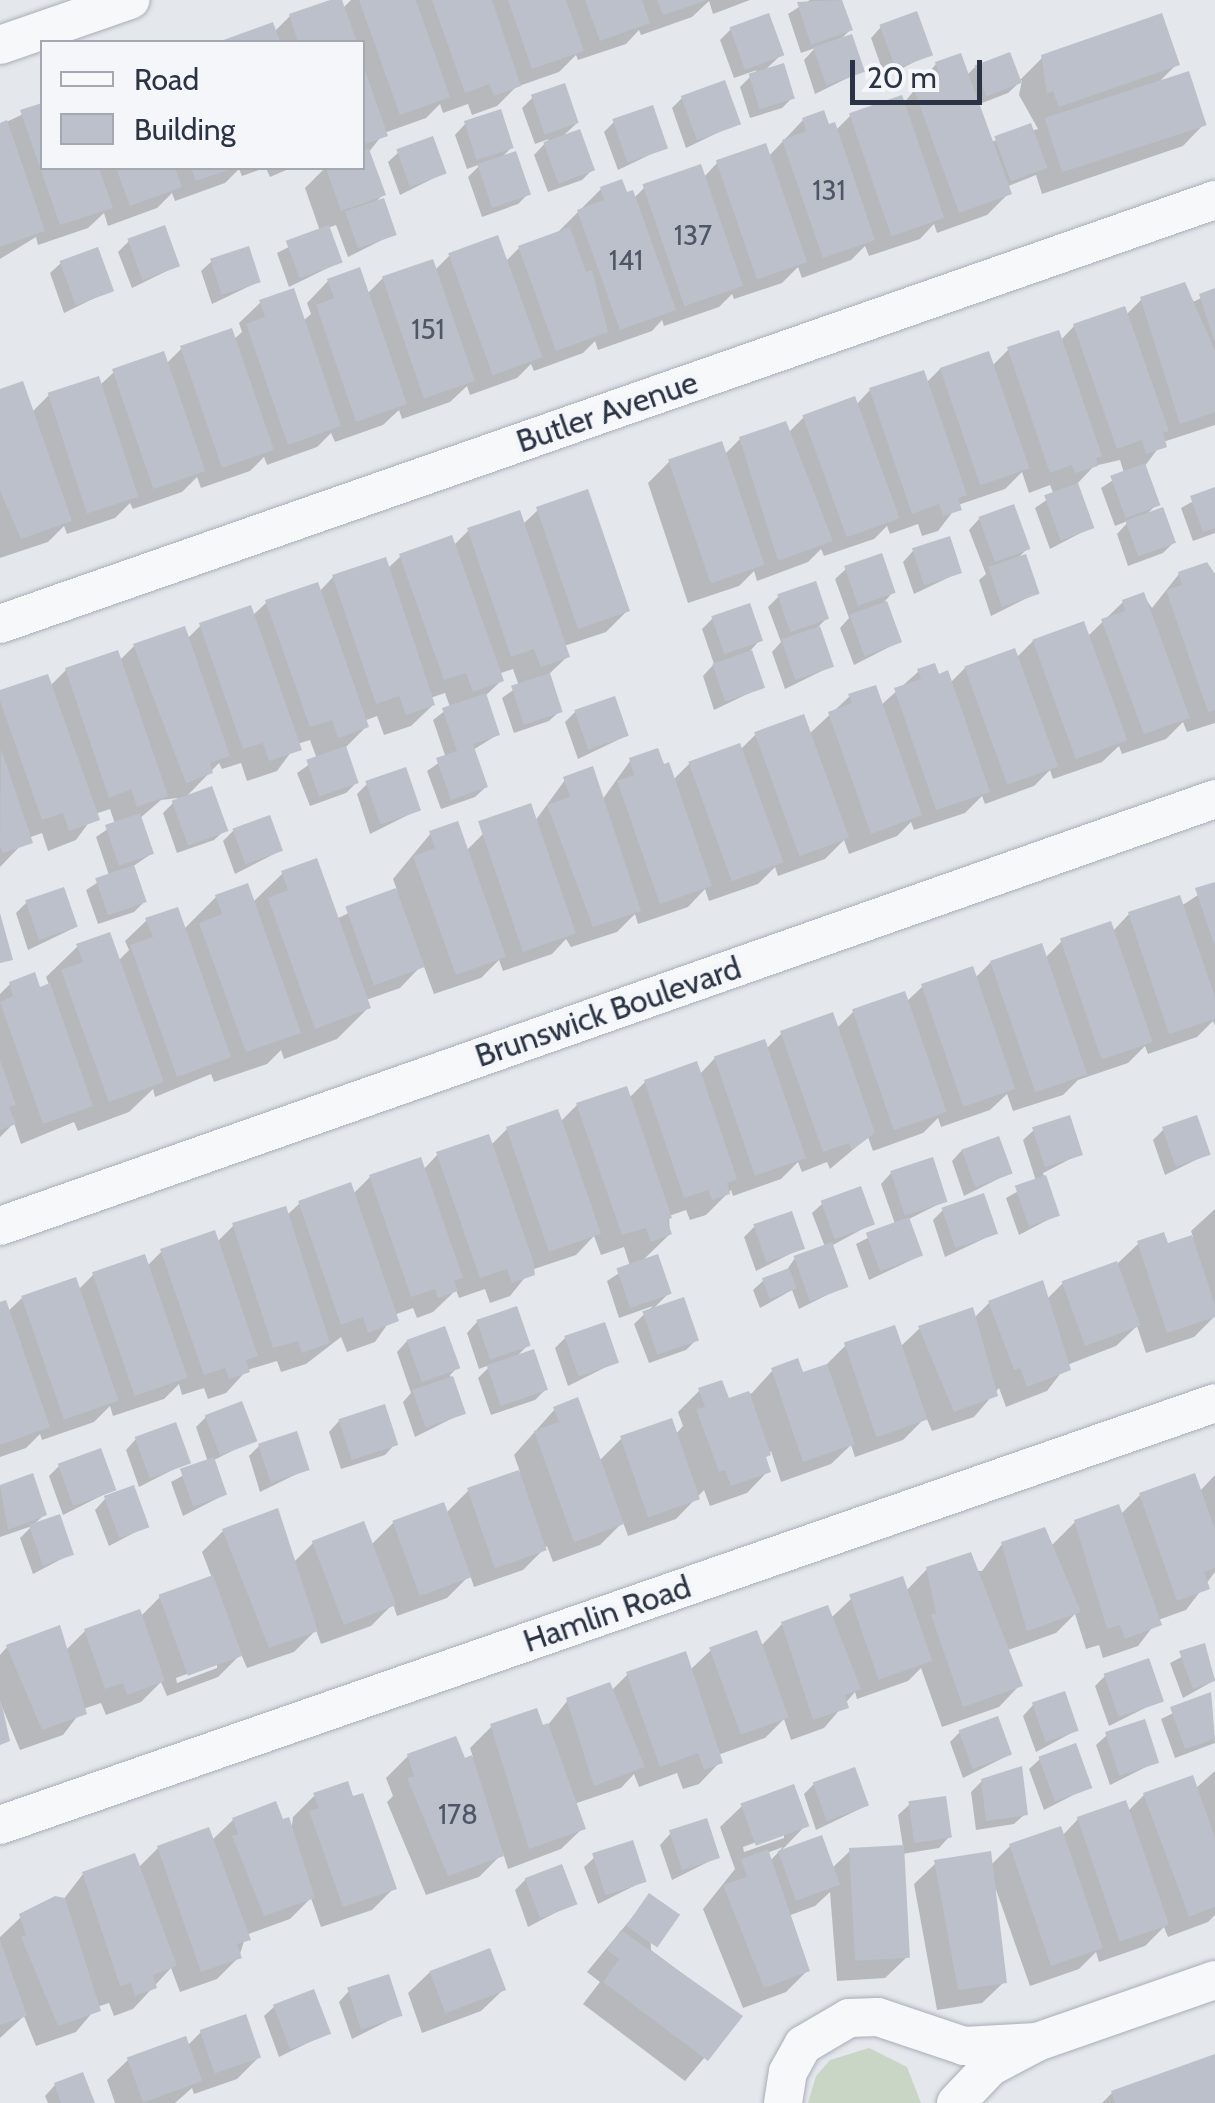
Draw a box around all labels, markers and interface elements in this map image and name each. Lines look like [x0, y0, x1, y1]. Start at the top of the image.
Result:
legend [40, 40, 365, 170]
scale bar [855, 40, 988, 102]
text: 20 m [867, 59, 937, 96]
text: Road [134, 61, 199, 98]
text: Building [134, 111, 236, 148]
house number: 131 [812, 173, 846, 207]
house number: 137 [674, 218, 712, 252]
house number: 141 [609, 243, 643, 277]
house number: 151 [411, 312, 445, 346]
street label: Butler Avenue [511, 363, 703, 461]
street label: Brunswick Boulevard [470, 949, 746, 1075]
street label: Hamlin Road [518, 1567, 696, 1661]
house number: 178 [438, 1797, 478, 1831]

